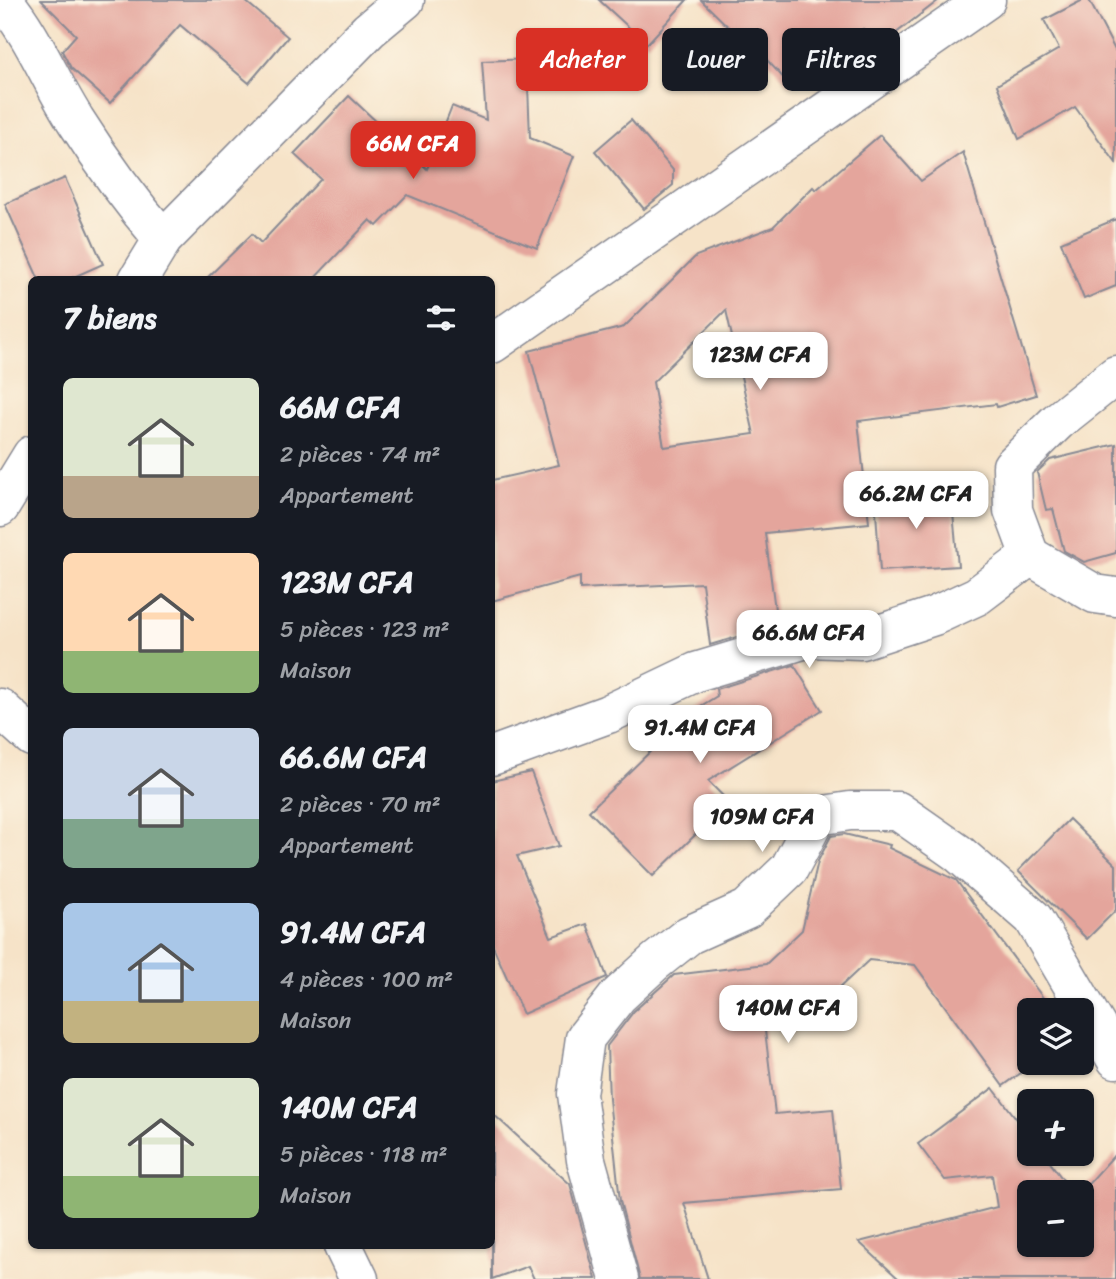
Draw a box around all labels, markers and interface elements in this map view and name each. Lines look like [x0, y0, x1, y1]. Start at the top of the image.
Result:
chip: Acheter [516, 28, 648, 91]
chip: Louer [662, 28, 768, 91]
chip: Filtres [782, 28, 900, 91]
pin: 66M CFA [348, 122, 478, 181]
text: 66M CFA [367, 123, 459, 164]
text: 7 biens [63, 291, 157, 345]
icon: filters [422, 299, 460, 337]
pin: 123M CFA [688, 332, 832, 392]
text: 123M CFA [709, 334, 811, 375]
text: 66M CFA [280, 380, 401, 434]
icon: home [119, 406, 203, 490]
text: 2 pièces · 74 m² [280, 434, 441, 475]
pin: 66.2M CFA [836, 472, 996, 531]
text: 66.2M CFA [859, 473, 973, 514]
text: Appartement [280, 475, 414, 516]
text: 123M CFA [280, 555, 414, 609]
icon: home [119, 581, 203, 665]
text: 5 pièces · 123 m² [280, 609, 450, 650]
pin: 66.6M CFA [729, 610, 889, 670]
text: 66.6M CFA [753, 612, 865, 653]
text: Maison [280, 650, 351, 691]
pin: 91.4M CFA [620, 706, 780, 765]
text: 91.4M CFA [644, 707, 756, 748]
text: 66.6M CFA [280, 730, 427, 784]
icon: home [119, 756, 203, 840]
text: 2 pièces · 70 m² [280, 784, 441, 825]
pin: 109M CFA [690, 794, 834, 854]
text: 109M CFA [709, 796, 815, 837]
text: Appartement [280, 825, 414, 866]
text: 91.4M CFA [280, 905, 426, 959]
icon: home [119, 931, 203, 1015]
text: 4 pièces · 100 m² [280, 959, 453, 1000]
pin: 140M CFA [716, 986, 860, 1045]
text: 140M CFA [735, 987, 841, 1028]
map controls [1017, 998, 1094, 1257]
button: layers [1017, 998, 1094, 1075]
text: Maison [280, 1000, 351, 1041]
text: 140M CFA [280, 1080, 418, 1134]
button: + [1017, 1089, 1094, 1166]
icon: home [119, 1106, 203, 1190]
text: 5 pièces · 118 m² [280, 1134, 448, 1175]
text: Maison [280, 1175, 351, 1216]
button: − [1017, 1180, 1094, 1257]

